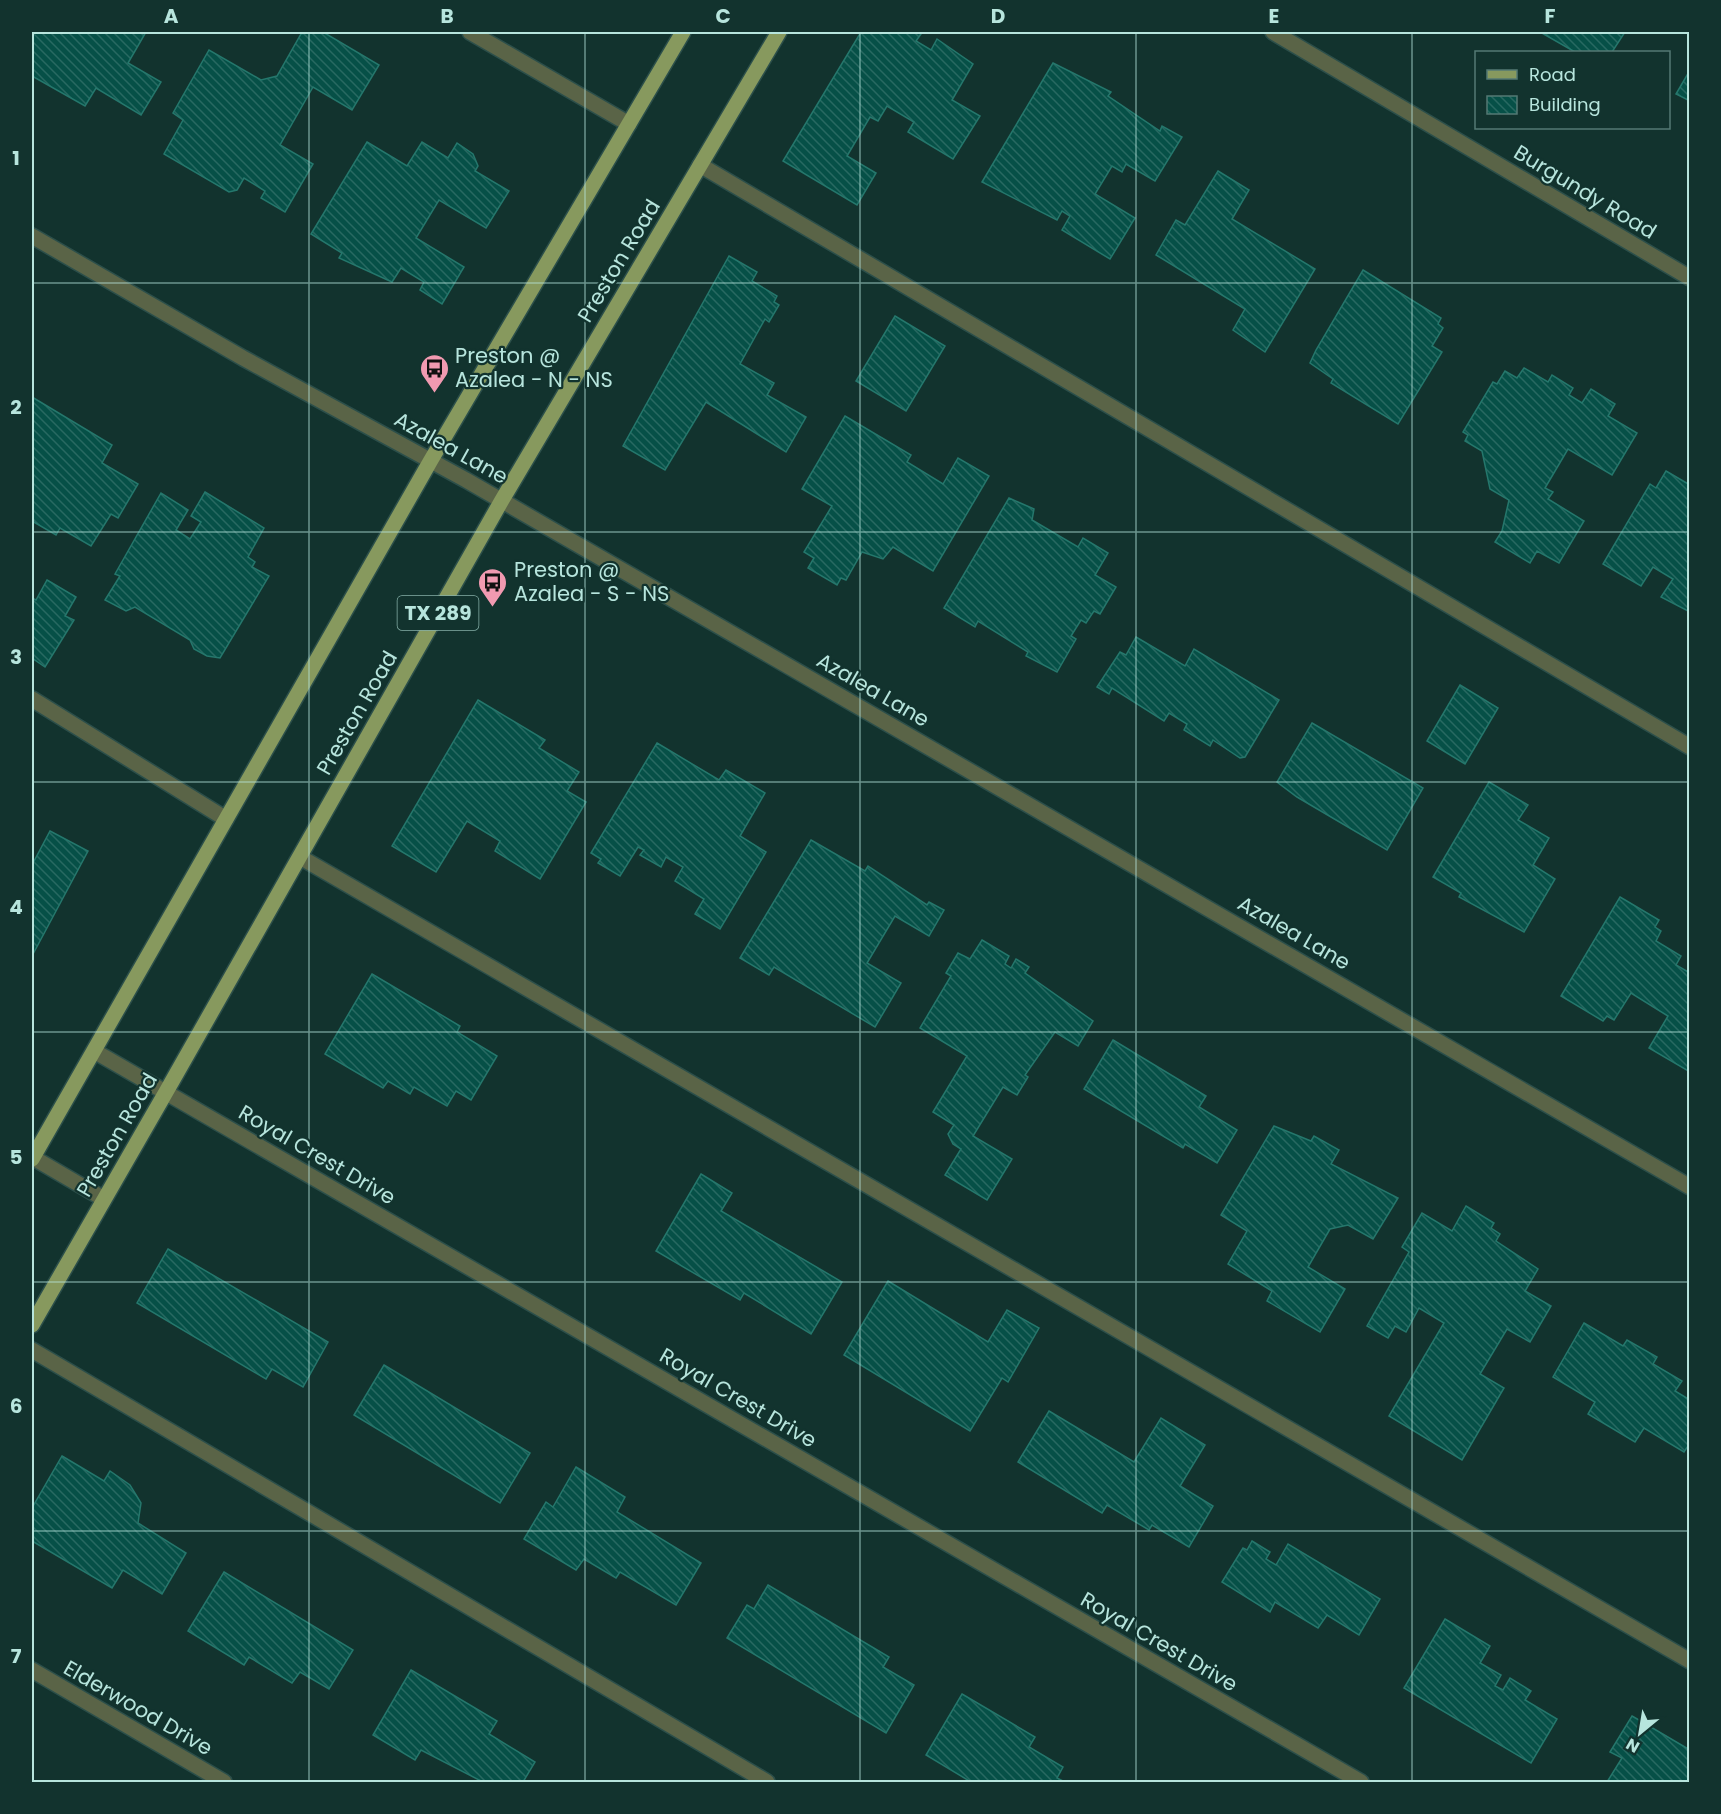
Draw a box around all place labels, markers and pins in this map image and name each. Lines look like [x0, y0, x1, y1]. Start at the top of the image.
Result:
place label: Preston @ Azalea - N - NS [455, 341, 613, 394]
bus stop icon: Preston @ Azalea - N - NS [418, 352, 450, 394]
place label: Preston @ Azalea - S - NS [514, 555, 669, 608]
bus stop icon: Preston @ Azalea - S - NS [477, 566, 509, 608]

